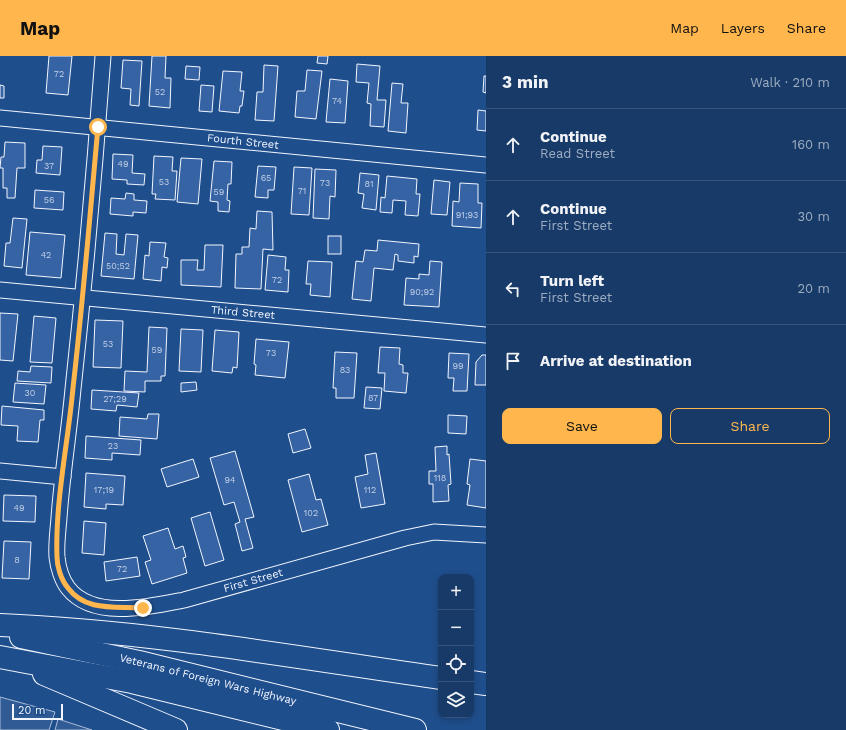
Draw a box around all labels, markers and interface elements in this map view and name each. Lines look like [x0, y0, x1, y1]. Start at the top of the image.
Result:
text: Map [20, 17, 60, 40]
text: Map [670, 20, 699, 36]
text: Layers [721, 20, 765, 36]
text: Share [787, 20, 826, 36]
house number: 72 [54, 69, 64, 79]
text: 3 min [502, 72, 548, 92]
text: Walk · 210 m [750, 75, 830, 90]
house number: 52 [155, 87, 165, 97]
house number: 74 [332, 96, 342, 106]
route start [89, 118, 107, 136]
text: Continue [540, 128, 607, 146]
street label: Fourth Street [206, 131, 280, 152]
icon: ahead [502, 134, 524, 156]
text: 160 m [792, 137, 830, 152]
text: Read Street [540, 146, 615, 161]
house number: 49 [117, 159, 129, 169]
house number: 37 [44, 161, 54, 171]
house number: 65 [261, 173, 271, 183]
house number: 53 [159, 177, 169, 187]
house number: 73 [320, 178, 330, 188]
house number: 81 [364, 179, 374, 189]
house number: 71 [298, 186, 306, 196]
house number: 59 [214, 187, 224, 197]
house number: 56 [44, 195, 54, 205]
text: Continue [540, 200, 607, 218]
icon: ahead [502, 206, 524, 228]
text: 30 m [798, 209, 830, 224]
house number: 91;93 [456, 210, 478, 220]
text: First Street [540, 218, 612, 233]
house number: 42 [41, 250, 51, 260]
house number: 50;52 [106, 261, 130, 271]
text: Turn left [540, 272, 604, 290]
house number: 72 [272, 275, 282, 285]
icon: left [502, 278, 524, 300]
text: 20 m [798, 281, 830, 296]
house number: 90;92 [410, 287, 434, 297]
text: First Street [540, 290, 612, 305]
street label: Third Street [210, 303, 276, 322]
house number: 53 [103, 339, 113, 349]
house number: 59 [152, 345, 162, 355]
house number: 73 [266, 348, 276, 358]
icon: arrive [502, 350, 524, 372]
text: Arrive at destination [540, 352, 692, 370]
house number: 99 [452, 361, 464, 371]
house number: 83 [340, 365, 350, 375]
house number: 30 [25, 388, 36, 398]
house number: 87 [368, 393, 378, 403]
house number: 27;29 [103, 394, 127, 404]
button: Save [502, 408, 662, 444]
button: Share [670, 408, 830, 444]
house number: 23 [108, 441, 118, 451]
house number: 118 [434, 473, 446, 483]
house number: 94 [224, 475, 236, 485]
house number: 17;19 [94, 485, 114, 495]
house number: 112 [364, 485, 376, 495]
house number: 49 [13, 503, 25, 513]
house number: 102 [304, 508, 318, 518]
house number: 8 [14, 555, 20, 565]
house number: 72 [117, 564, 127, 574]
street label: First Street [222, 566, 285, 595]
map controls [438, 574, 474, 718]
button: + [438, 574, 474, 610]
route end [134, 599, 152, 617]
button: − [438, 610, 474, 646]
button: locate [438, 646, 474, 682]
street label: Veterans of Foreign Wars Highway [118, 651, 298, 708]
button: layers [438, 682, 474, 718]
scale bar [12, 702, 63, 721]
text: 20 m [18, 704, 46, 717]

